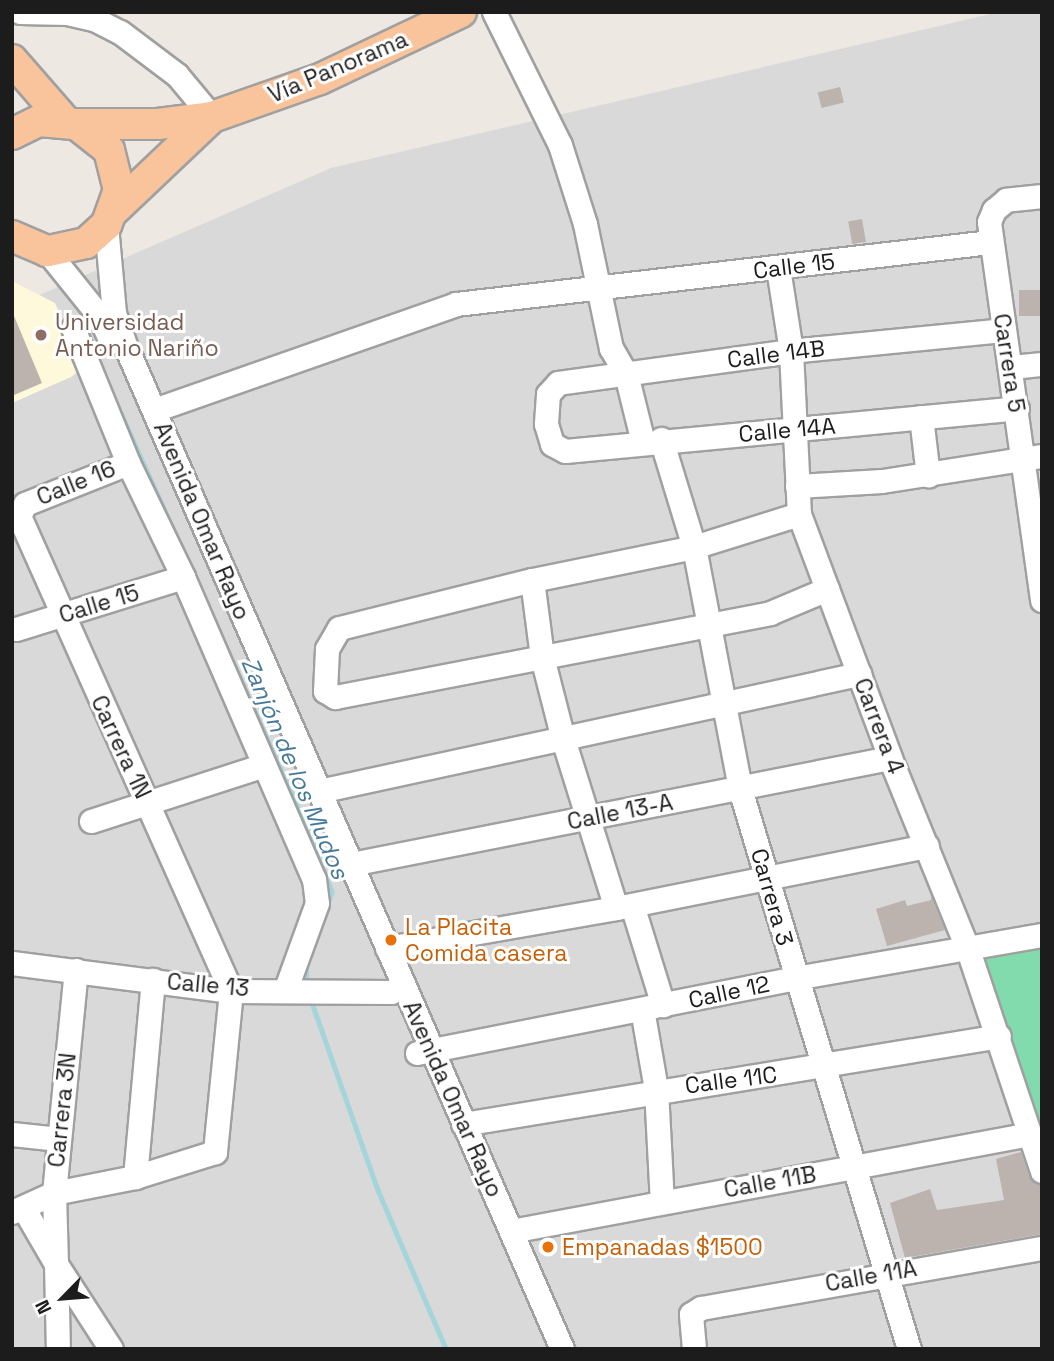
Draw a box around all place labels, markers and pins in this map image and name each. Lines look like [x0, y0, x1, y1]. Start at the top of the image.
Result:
place label: Universidad Antonio Nariño [55, 308, 219, 362]
marker: Universidad Antonio Nariño [33, 327, 49, 343]
place label: La Placita Comida casera [405, 913, 567, 967]
marker: La Placita Comida casera [383, 932, 399, 948]
place label: Empanadas $1500 [562, 1233, 763, 1261]
marker: Empanadas $1500 [540, 1239, 556, 1255]

